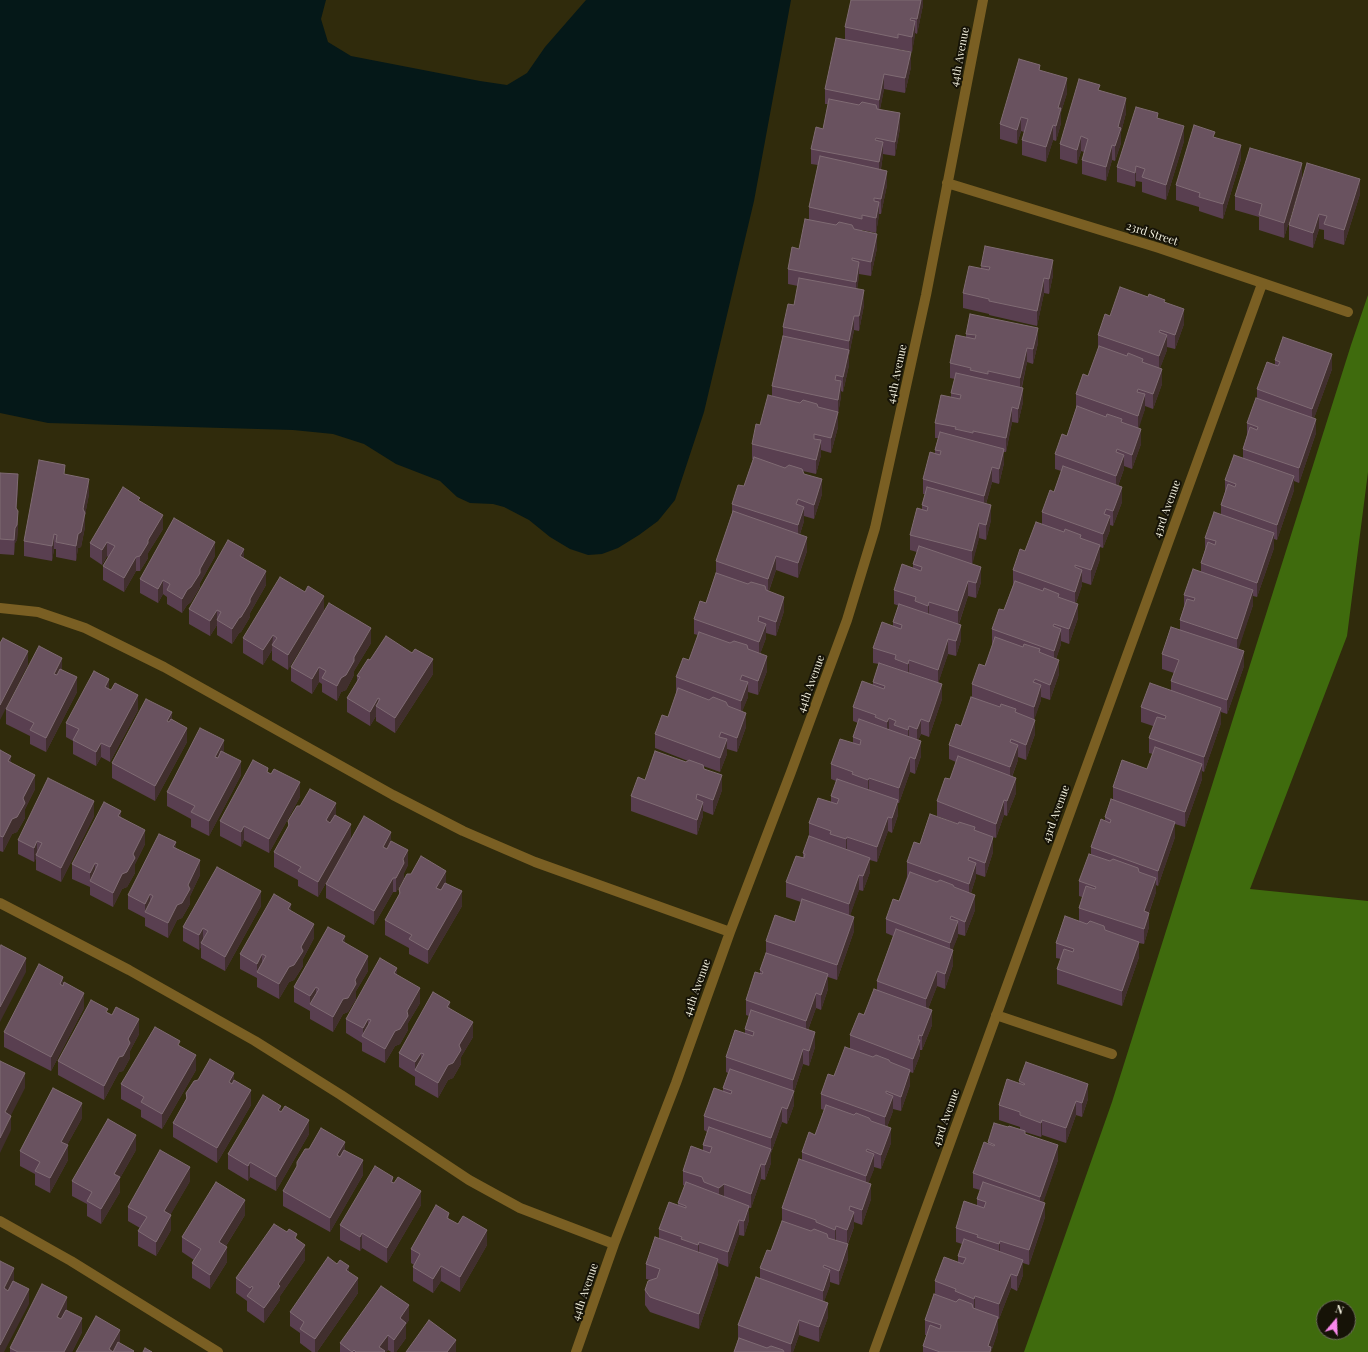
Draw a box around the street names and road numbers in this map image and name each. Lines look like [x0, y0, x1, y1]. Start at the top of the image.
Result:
street label: 44th Avenue [948, 26, 972, 88]
street label: 23rd Street [1124, 219, 1180, 249]
street label: 44th Avenue [884, 343, 910, 405]
street label: 43rd Avenue [1150, 478, 1184, 540]
street label: 44th Avenue [794, 653, 828, 715]
street label: 43rd Avenue [1039, 783, 1073, 845]
street label: 44th Avenue [680, 957, 714, 1019]
street label: 43rd Avenue [929, 1087, 963, 1149]
street label: 44th Avenue [569, 1261, 601, 1323]

